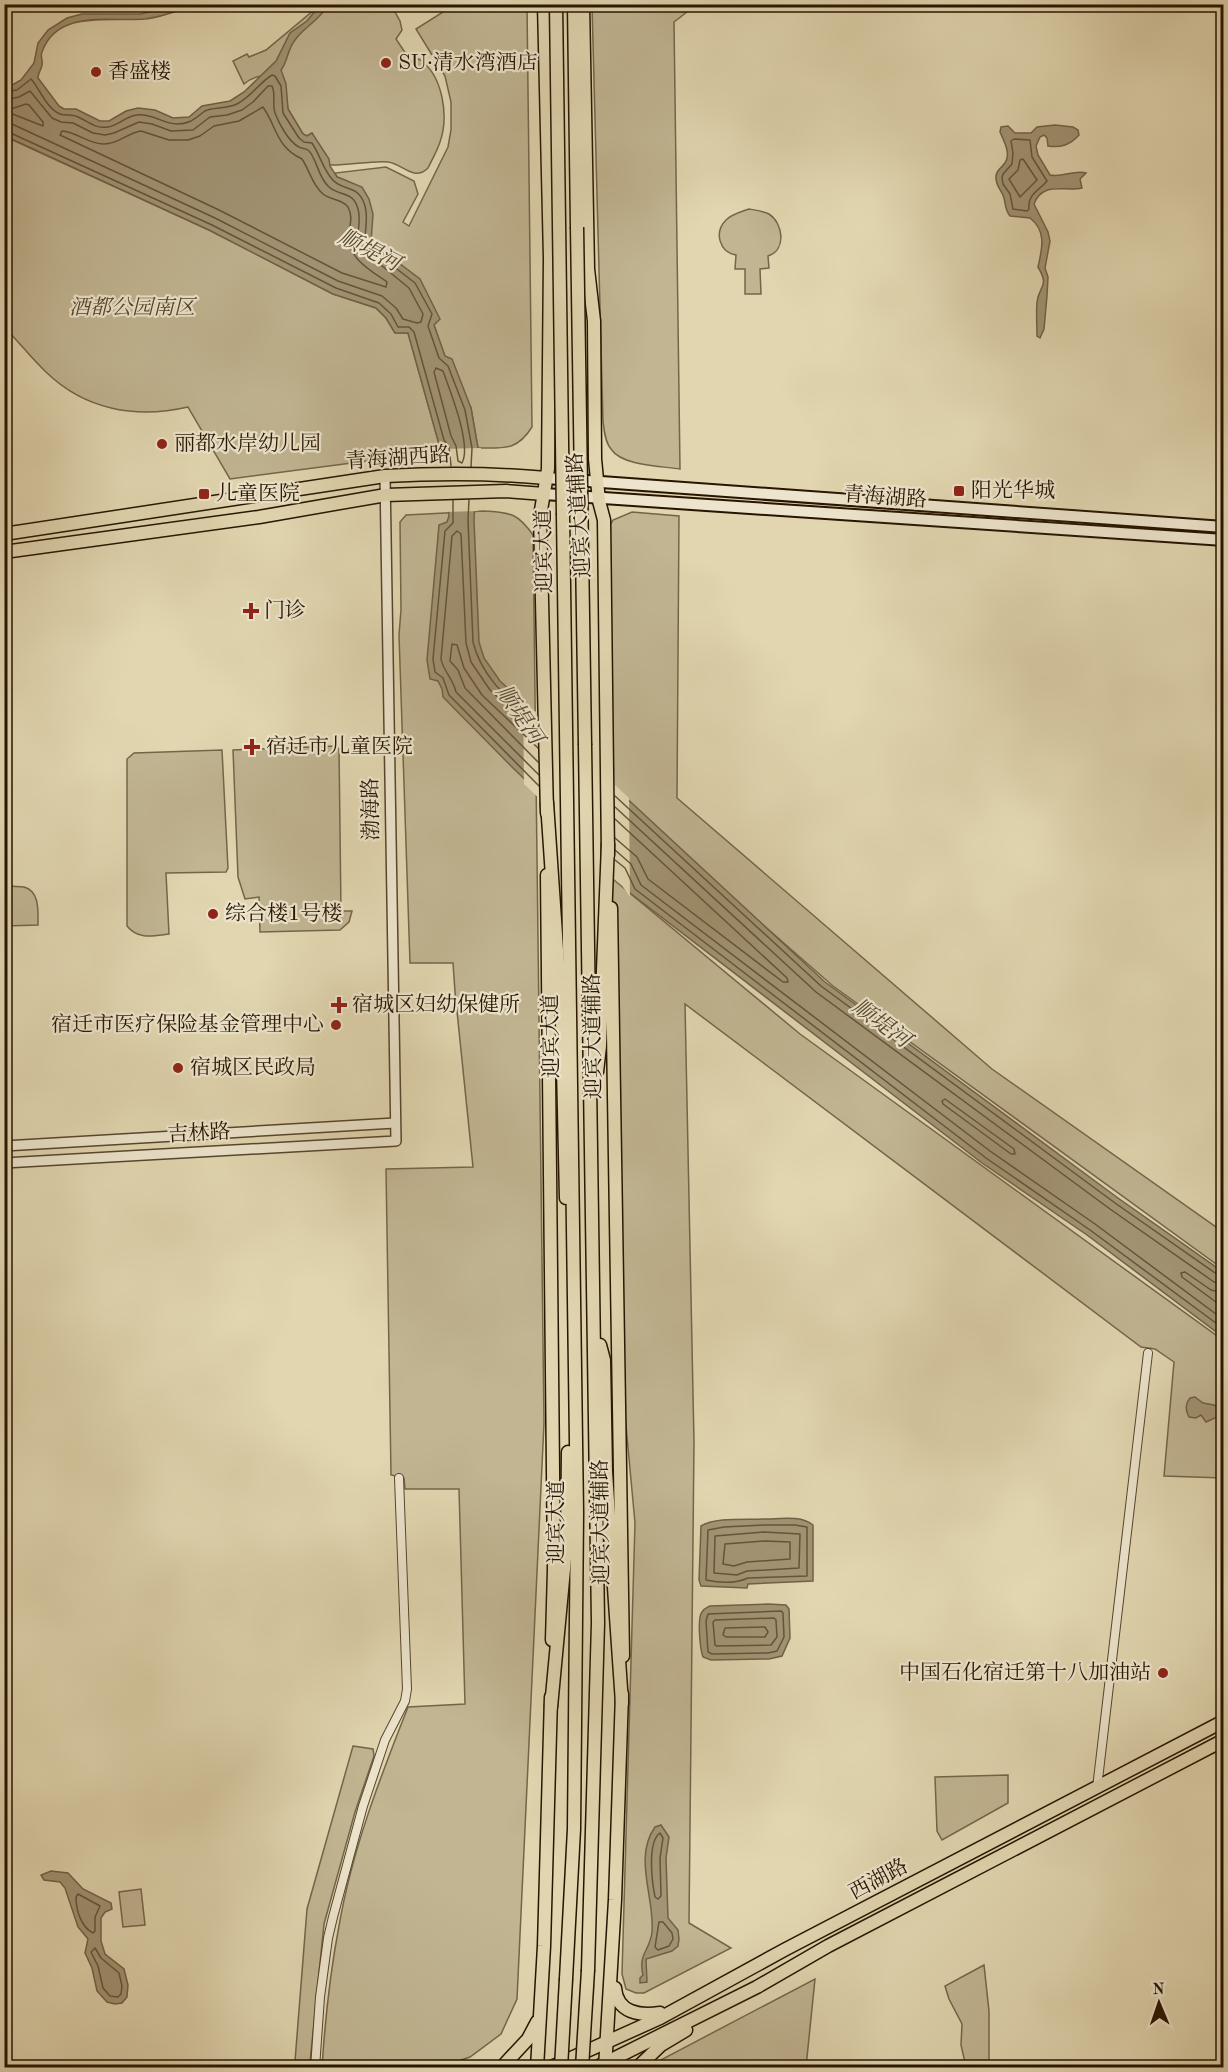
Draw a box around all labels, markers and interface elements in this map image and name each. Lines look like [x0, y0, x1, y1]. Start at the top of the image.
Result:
place label: SU·清水湾酒店 [398, 51, 538, 74]
marker: SU·清水湾酒店 [379, 56, 393, 70]
place label: 香盛楼 [108, 59, 171, 83]
marker: 香盛楼 [89, 65, 103, 79]
water label: 顺堤河 [335, 224, 408, 278]
park label: 酒都公园南区 [69, 296, 198, 319]
place label: 丽都水岸幼儿园 [174, 432, 321, 455]
marker: 丽都水岸幼儿园 [155, 437, 169, 451]
street label: 青海湖西路 [345, 443, 451, 473]
street label: 迎宾大道辅路 [563, 451, 595, 579]
place label: 阳光华城 [971, 479, 1055, 502]
place label: 儿童医院 [216, 482, 300, 505]
street label: 青海湖路 [842, 483, 928, 511]
marker: 阳光华城 [952, 484, 966, 498]
marker: 儿童医院 [197, 487, 211, 501]
street label: 迎宾大道 [532, 509, 556, 593]
place label: 门诊 [264, 599, 306, 622]
marker: 门诊 [242, 602, 260, 620]
water label: 顺堤河 [491, 680, 550, 752]
place label: 宿迁市儿童医院 [266, 735, 413, 758]
marker: 宿迁市儿童医院 [243, 738, 261, 756]
street label: 渤海路 [359, 777, 383, 841]
place label: 综合楼1号楼 [225, 902, 342, 925]
marker: 综合楼1号楼 [206, 907, 220, 921]
street label: 迎宾大道辅路 [580, 973, 606, 1099]
place label: 宿城区妇幼保健所 [352, 993, 520, 1016]
street label: 迎宾大道 [539, 994, 563, 1078]
water label: 顺堤河 [848, 994, 919, 1055]
marker: 宿城区妇幼保健所 [330, 996, 348, 1014]
place label: 宿迁市医疗保险基金管理中心 [51, 1013, 324, 1036]
marker: 宿迁市医疗保险基金管理中心 [329, 1018, 343, 1032]
place label: 宿城区民政局 [190, 1056, 316, 1079]
marker: 宿城区民政局 [171, 1061, 185, 1075]
street label: 吉林路 [167, 1120, 231, 1146]
street label: 迎宾大道辅路 [588, 1459, 614, 1585]
street label: 迎宾大道 [545, 1480, 568, 1564]
place label: 中国石化宿迁第十八加油站 [899, 1661, 1151, 1684]
marker: 中国石化宿迁第十八加油站 [1156, 1666, 1170, 1680]
street label: 西湖路 [845, 1854, 912, 1904]
north arrow [1129, 1973, 1189, 2033]
text: N [1152, 1982, 1166, 1998]

